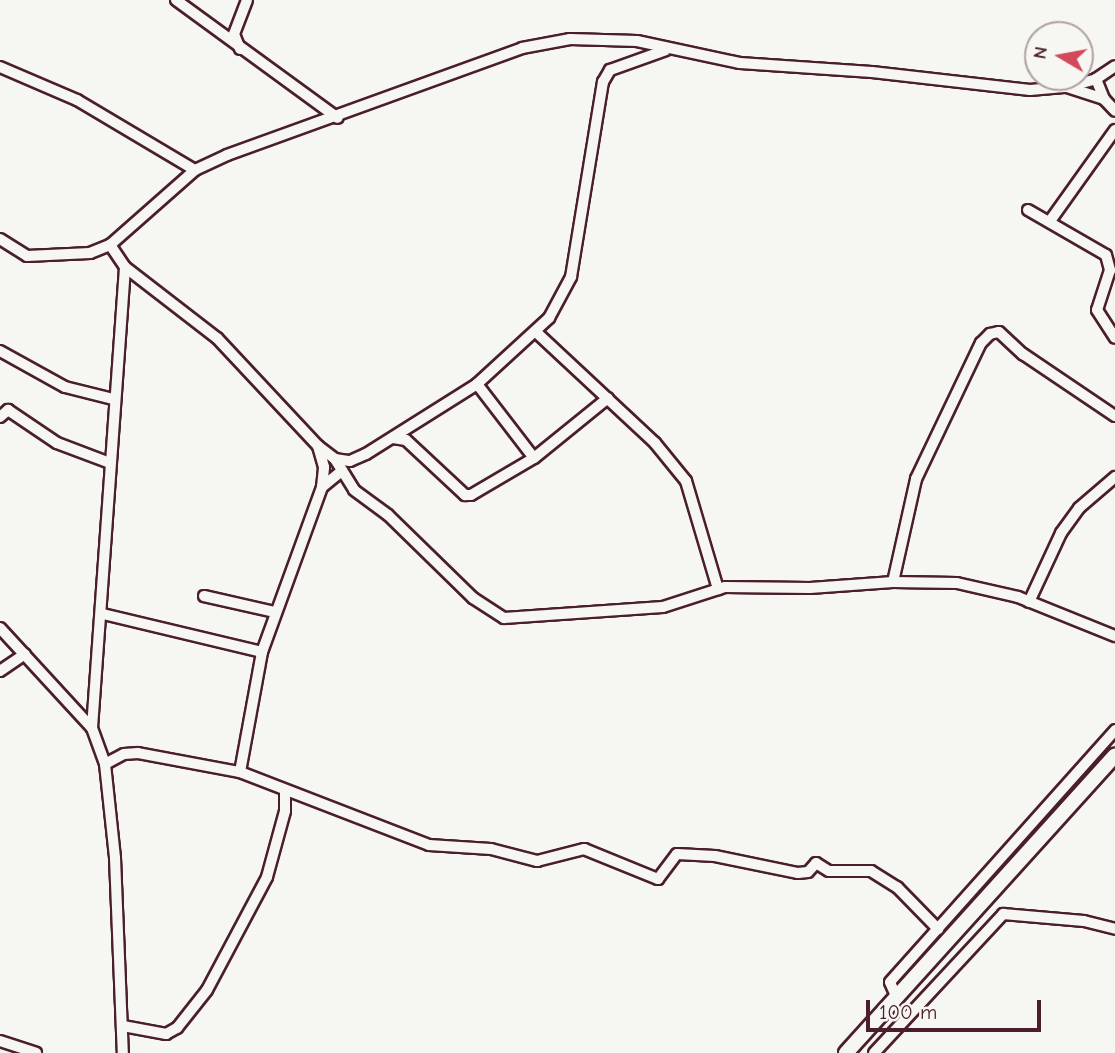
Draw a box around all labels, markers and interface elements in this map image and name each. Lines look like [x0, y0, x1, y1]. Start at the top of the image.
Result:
north arrow [1024, 21, 1094, 91]
text: N [1028, 45, 1052, 61]
scale bar [870, 986, 1045, 1030]
text: 100 m [879, 1000, 937, 1024]

